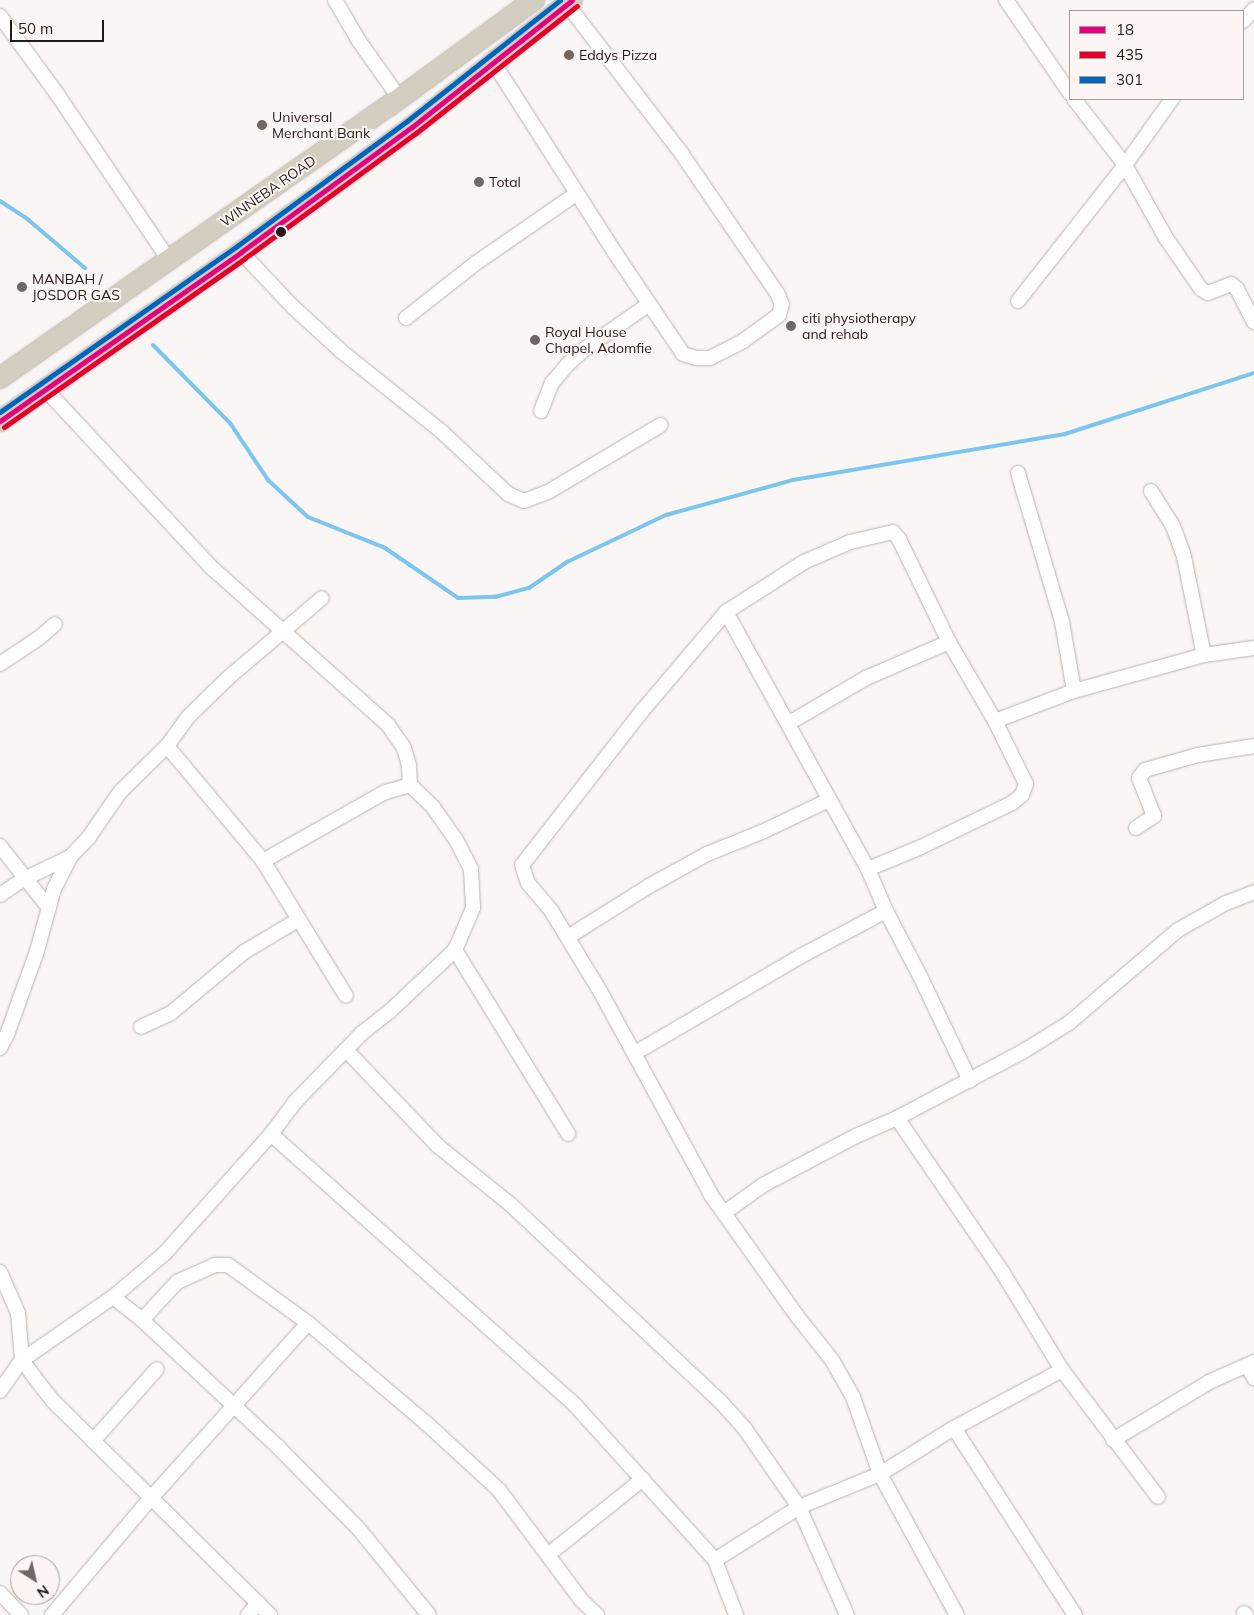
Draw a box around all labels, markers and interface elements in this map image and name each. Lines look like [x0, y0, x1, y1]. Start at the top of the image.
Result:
scale bar [12, 10, 106, 42]
legend [1069, 10, 1244, 100]
text: 50 m [18, 19, 53, 38]
text: 18 [1116, 20, 1134, 39]
text: 435 [1116, 45, 1143, 64]
place label: Eddys Pizza [579, 47, 657, 63]
marker: Eddys Pizza [563, 49, 575, 61]
text: 301 [1116, 70, 1143, 89]
place label: Universal Merchant Bank [272, 109, 370, 142]
marker: Universal Merchant Bank [256, 119, 268, 131]
street label: WINNEBA ROAD [217, 152, 319, 230]
place label: Total [489, 174, 521, 190]
marker: Total [473, 176, 485, 188]
unlabelled marker [276, 227, 286, 237]
place label: MANBAH / JOSDOR GAS [32, 271, 120, 304]
marker: MANBAH / JOSDOR GAS [16, 281, 28, 293]
place label: citi physiotherapy and rehab [802, 310, 916, 342]
marker: citi physiotherapy and rehab [784, 319, 798, 333]
place label: Royal House Chapel, Adomfie [545, 324, 652, 357]
marker: Royal House Chapel, Adomfie [529, 334, 541, 346]
north arrow [10, 1555, 60, 1605]
text: N [34, 1581, 53, 1602]

